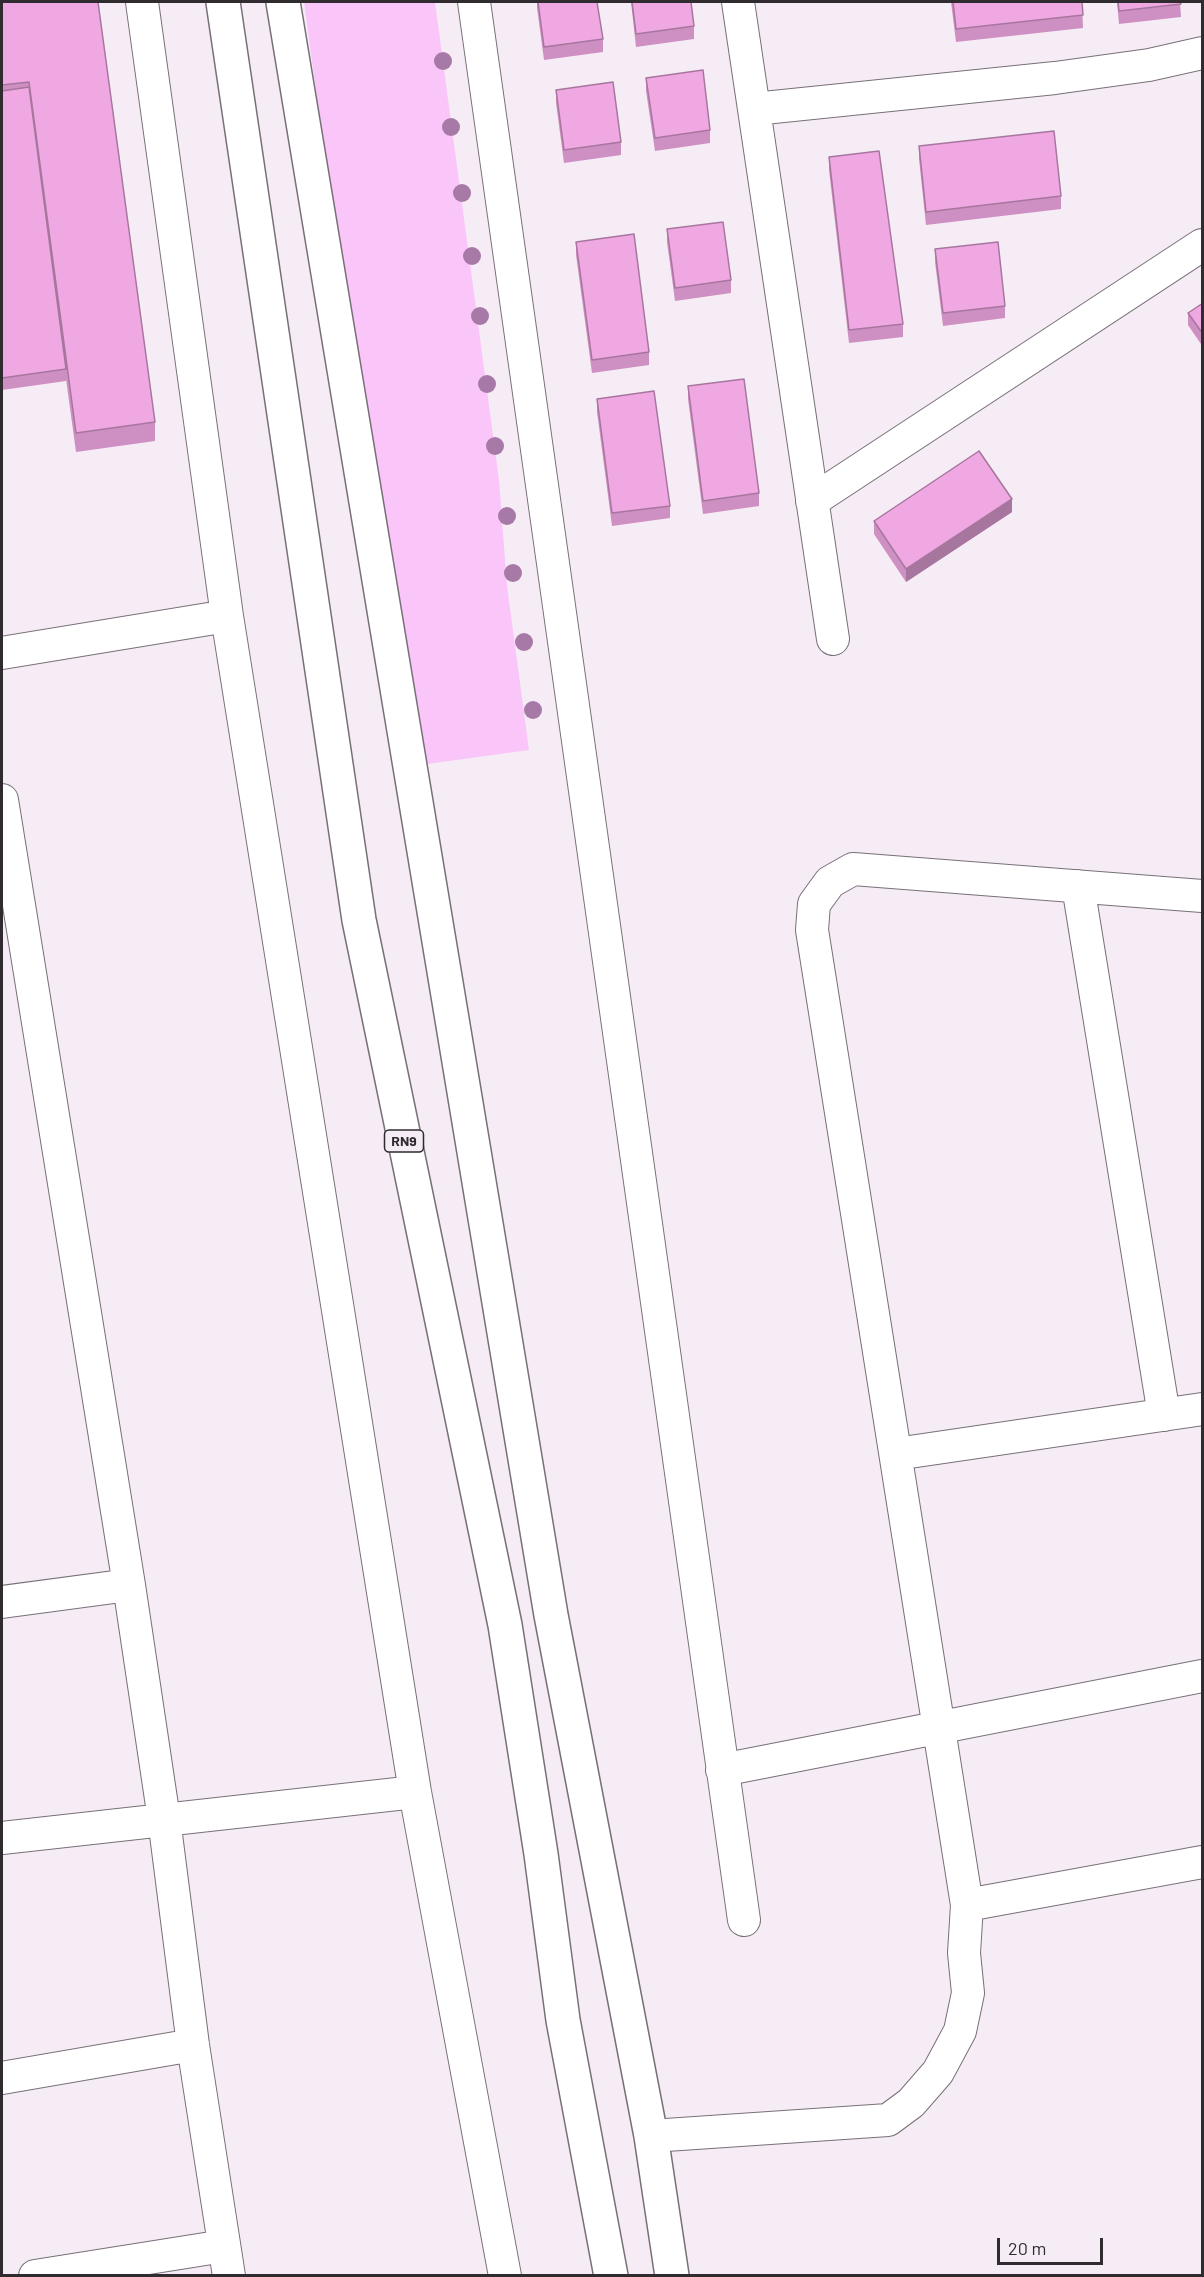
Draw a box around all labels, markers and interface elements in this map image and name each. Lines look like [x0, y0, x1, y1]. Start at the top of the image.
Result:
road number: RN9 [384, 1130, 424, 1152]
scale bar [1000, 2226, 1106, 2264]
text: 20 m [1008, 2237, 1046, 2259]

